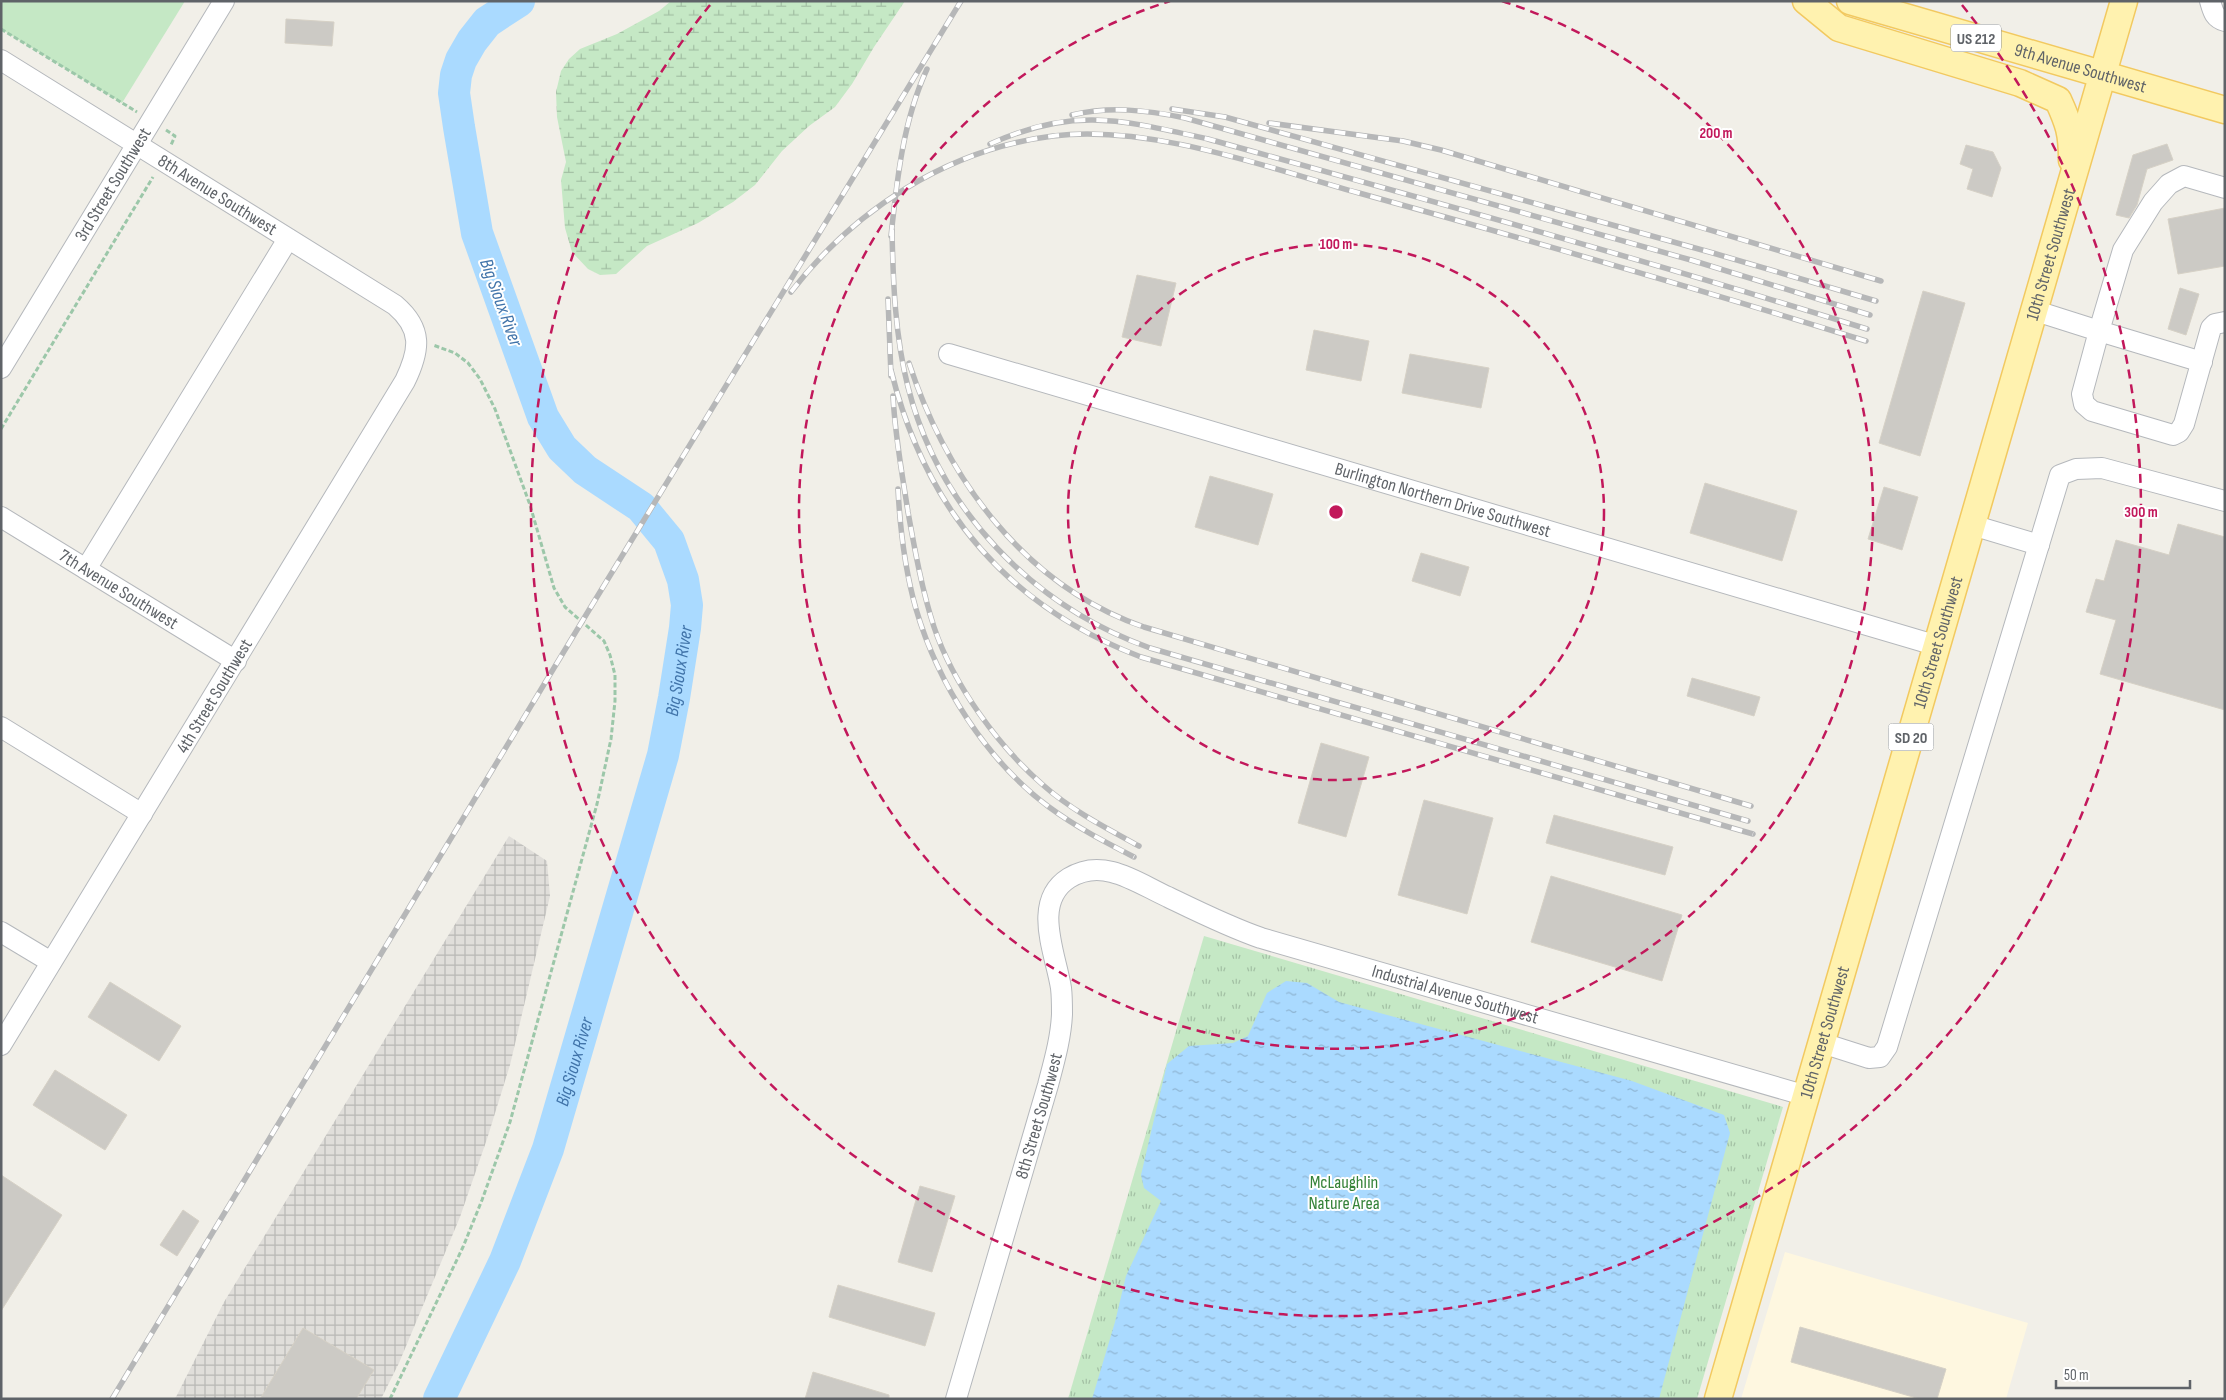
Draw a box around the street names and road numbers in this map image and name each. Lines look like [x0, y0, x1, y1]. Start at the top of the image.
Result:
road number: US 212 [1951, 24, 2001, 52]
street label: 9th Avenue Southwest [2012, 39, 2149, 98]
street label: 3rd Street Southwest [71, 124, 156, 245]
street label: 8th Avenue Southwest [154, 150, 281, 240]
street label: 10th Street Southwest [2022, 185, 2080, 323]
street label: Burlington Northern Drive Southwest [1332, 459, 1554, 542]
street label: 7th Avenue Southwest [55, 545, 182, 634]
street label: 10th Street Southwest [1909, 573, 1968, 711]
street label: 4th Street Southwest [172, 635, 257, 757]
road number: SD 20 [1888, 724, 1934, 750]
street label: Industrial Avenue Southwest [1369, 961, 1541, 1029]
street label: 10th Street Southwest [1796, 963, 1854, 1101]
street label: 8th Street Southwest [1011, 1050, 1067, 1181]

